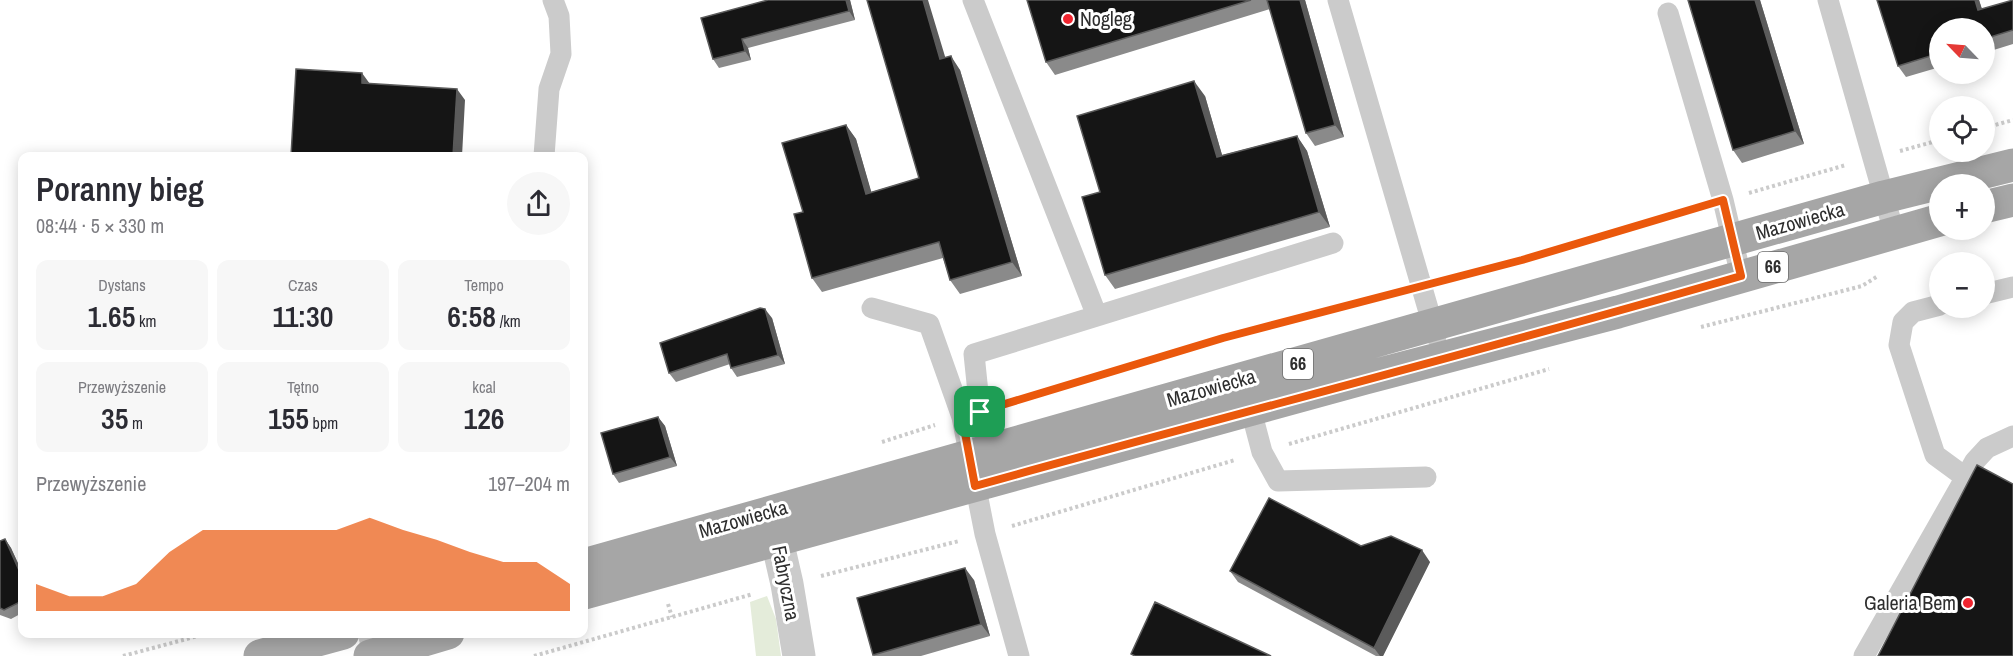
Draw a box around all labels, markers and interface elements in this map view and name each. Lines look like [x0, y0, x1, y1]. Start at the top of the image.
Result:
place label: Nogleg [1080, 5, 1132, 32]
marker: Nogleg [1061, 12, 1075, 26]
north arrow [1929, 18, 1995, 84]
map controls [1929, 18, 1995, 318]
button: locate [1929, 96, 1995, 162]
text: Poranny bieg [36, 167, 204, 211]
button: share [507, 172, 570, 235]
button: + [1929, 174, 1995, 240]
street label: Mazowiecka [1752, 195, 1847, 246]
text: 08:44 · 5 × 330 m [36, 212, 164, 239]
road number: 66 [1758, 252, 1788, 282]
button: − [1929, 252, 1995, 318]
text: Dystans [98, 274, 146, 296]
text: Czas [288, 274, 318, 296]
text: Tempo [464, 274, 504, 296]
text: 1.65 [87, 296, 135, 336]
text: 11:30 [273, 296, 333, 336]
text: 6:58 [447, 296, 496, 336]
text: km [135, 310, 157, 332]
text: /km [496, 310, 521, 332]
road number: 66 [1283, 349, 1313, 379]
street label: Mazowiecka [1163, 362, 1258, 413]
text: Przewyższenie [78, 376, 166, 398]
text: Tętno [287, 376, 319, 398]
text: kcal [472, 376, 496, 398]
pin [954, 386, 1005, 437]
icon: arrive [963, 395, 996, 428]
text: 35 [101, 398, 128, 438]
text: 155 [268, 398, 309, 438]
text: 126 [463, 398, 505, 438]
text: m [128, 412, 143, 434]
text: bpm [309, 412, 338, 434]
text: Przewyższenie [36, 470, 146, 497]
text: 197–204 m [488, 470, 570, 497]
street label: Mazowiecka [695, 493, 790, 544]
street label: Fabryczna [766, 543, 807, 623]
place label: Galeria Bem [1864, 589, 1956, 616]
marker: Galeria Bem [1961, 596, 1975, 610]

